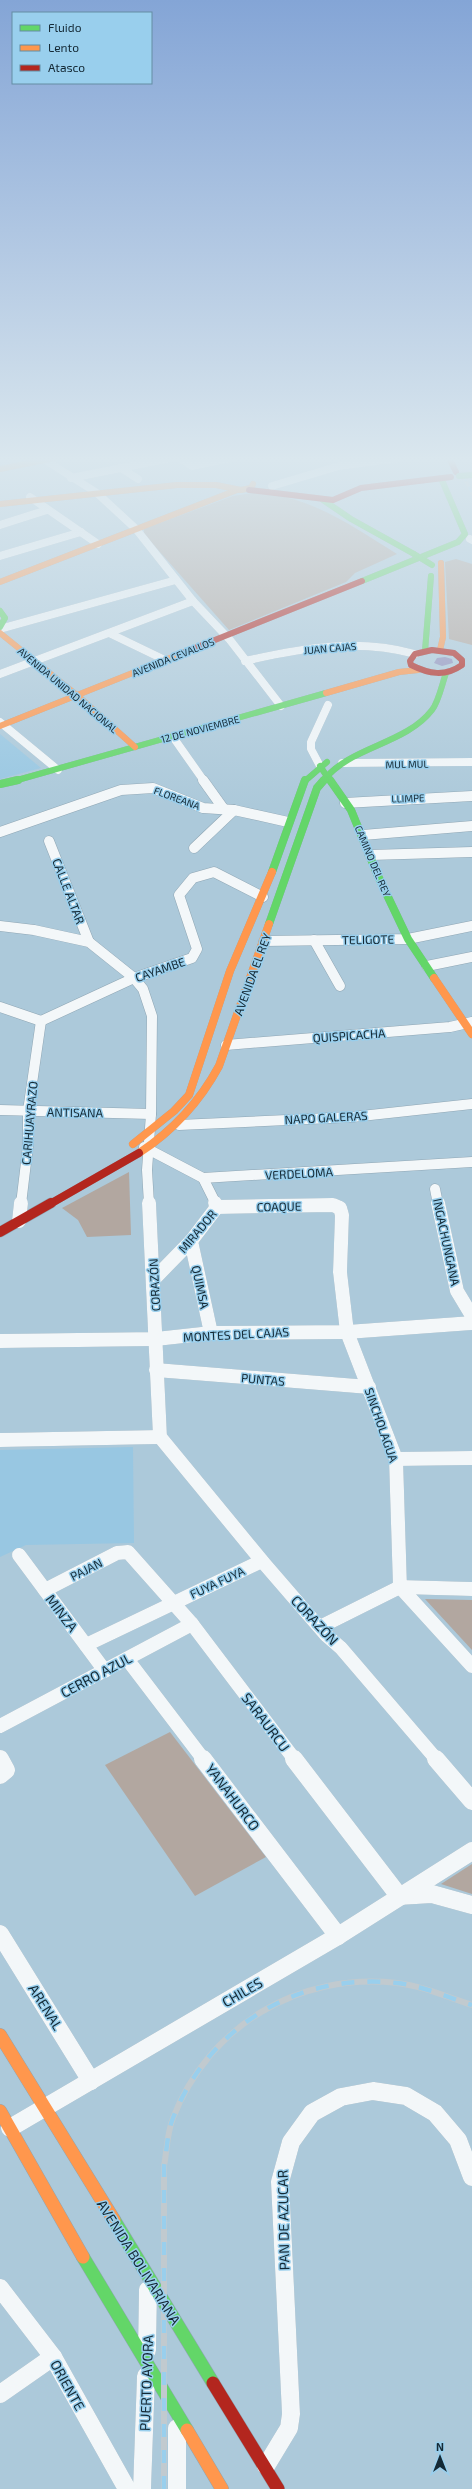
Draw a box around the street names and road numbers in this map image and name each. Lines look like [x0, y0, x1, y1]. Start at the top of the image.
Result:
street label: AVENIDA CEVALLOS [130, 635, 216, 679]
street label: JUAN CAJAS [303, 640, 357, 656]
street label: AVENIDA UNIDAD NACIONAL [16, 645, 120, 735]
street label: 12 DE NOVIEMBRE [159, 713, 241, 745]
street label: MUL MUL [385, 758, 429, 770]
street label: FLOREANA [152, 784, 202, 812]
street label: LLIMPE [391, 791, 425, 805]
street label: CAMINO DEL REY [353, 824, 394, 899]
street label: CALLE ALTAR [50, 856, 88, 926]
street label: AVENIDA EL REY [231, 931, 273, 1017]
street label: TELIGOTE [342, 932, 394, 946]
street label: CAYAMBE [133, 954, 187, 984]
street label: QUISPICACHA [312, 1025, 386, 1046]
street label: CARIHUAYRAZO [18, 1081, 40, 1165]
street label: ANTISANA [47, 1105, 104, 1119]
street label: NAPO GALERAS [284, 1108, 368, 1126]
street label: VERDELOMA [265, 1164, 334, 1182]
street label: INGACHUNGANA [431, 1197, 463, 1287]
street label: COAQUE [256, 1199, 302, 1214]
street label: MIRADOR [175, 1207, 219, 1255]
street label: CORAZÓN [146, 1258, 162, 1312]
street label: QUIMSA [189, 1264, 213, 1311]
street label: MONTES DEL CAJAS [183, 1324, 290, 1344]
street label: PUNTAS [240, 1370, 286, 1388]
street label: SINCHOLAGUA [363, 1386, 401, 1465]
street label: PAJAN [68, 1555, 104, 1583]
street label: FUYA FUYA [187, 1563, 247, 1601]
street label: MINZA [42, 1591, 82, 1635]
street label: CORAZÓN [288, 1592, 342, 1648]
street label: CERRO AZUL [57, 1649, 135, 1701]
street label: SARAURCU [238, 1689, 294, 1755]
street label: YANAHURCO [202, 1760, 264, 1834]
street label: CHILES [219, 1974, 265, 2010]
street label: ARENAL [25, 1981, 67, 2033]
street label: PAN DE AZUCAR [274, 2169, 292, 2270]
street label: AVENIDA BOLIVARIANA [94, 2196, 185, 2328]
street label: PUERTO AYORA [136, 2334, 156, 2431]
street label: ORIENTE [47, 2357, 89, 2413]

